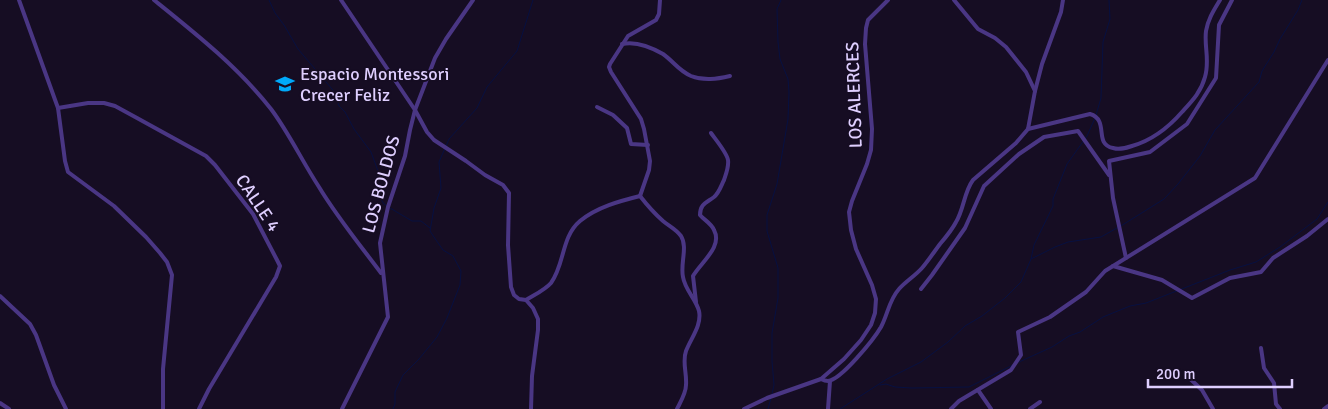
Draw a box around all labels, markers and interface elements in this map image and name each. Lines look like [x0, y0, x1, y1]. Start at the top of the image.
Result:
street label: LOS ALERCES [841, 41, 867, 149]
place label: Espacio Montessori Crecer Feliz [300, 63, 449, 106]
school or university icon: Espacio Montessori Crecer Feliz [274, 73, 296, 95]
street label: LOS BOLDOS [357, 133, 405, 235]
street label: CALLE 4 [231, 170, 285, 236]
scale bar [1148, 356, 1292, 388]
text: 200 m [1156, 365, 1196, 383]

